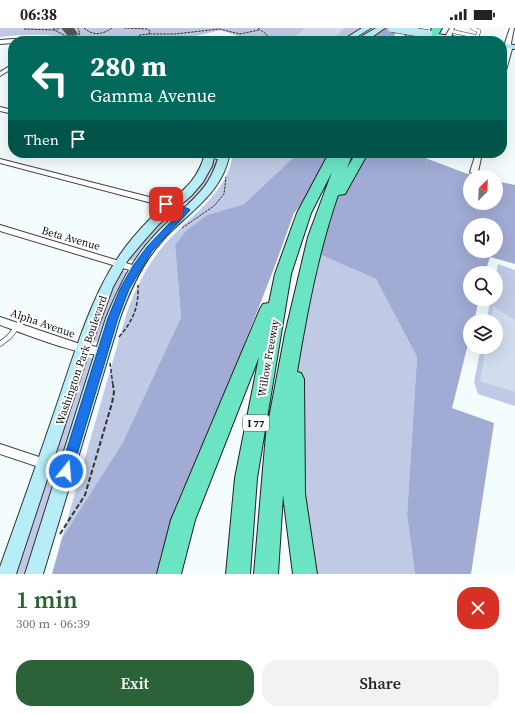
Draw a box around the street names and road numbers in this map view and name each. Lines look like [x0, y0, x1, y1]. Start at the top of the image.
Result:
street label: Beta Avenue [40, 223, 102, 254]
street label: Washington Park Boulevard [52, 293, 111, 427]
street label: Alpha Avenue [8, 305, 78, 342]
street label: Willow Freeway [254, 318, 283, 398]
road number: I 77 [243, 415, 269, 431]

